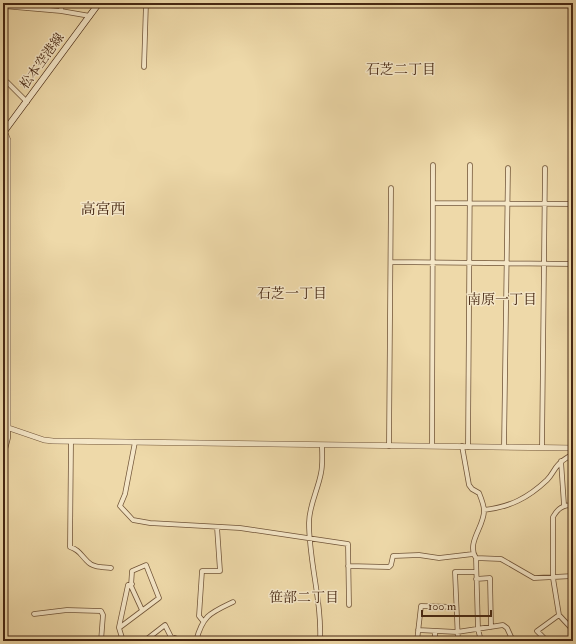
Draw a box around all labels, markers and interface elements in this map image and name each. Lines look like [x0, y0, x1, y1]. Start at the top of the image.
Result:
street label: 松本空港線 [16, 30, 68, 92]
district label: 石芝二丁目 [366, 61, 436, 78]
district label: 高宮西 [80, 200, 126, 219]
district label: 石芝一丁目 [257, 285, 327, 302]
district label: 南原一丁目 [467, 291, 537, 308]
district label: 笹部二丁目 [269, 589, 339, 606]
scale bar [422, 592, 491, 618]
text: 100 m [428, 599, 457, 614]

